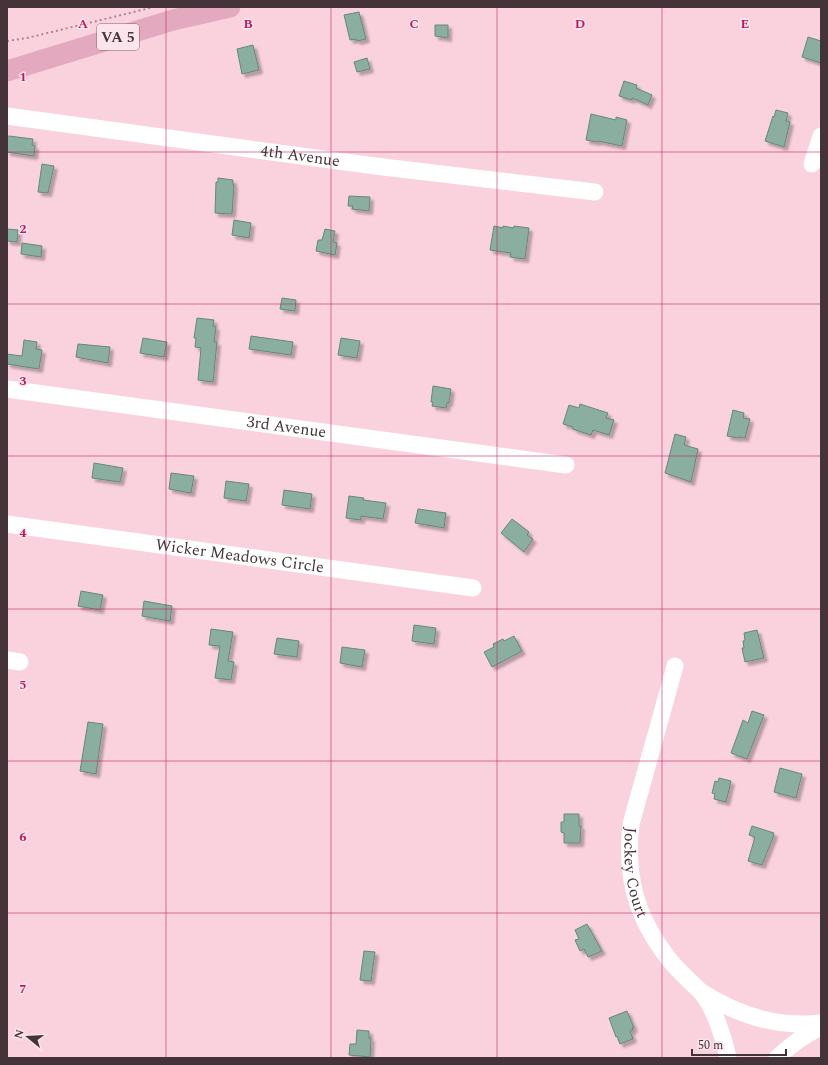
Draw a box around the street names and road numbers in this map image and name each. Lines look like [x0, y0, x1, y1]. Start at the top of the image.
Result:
road number: VA 5 [97, 24, 139, 50]
street label: 4th Avenue [259, 139, 341, 173]
street label: 3rd Avenue [245, 410, 328, 444]
street label: Wicker Meadows Circle [154, 533, 326, 579]
street label: Jockey Court [617, 826, 654, 922]

